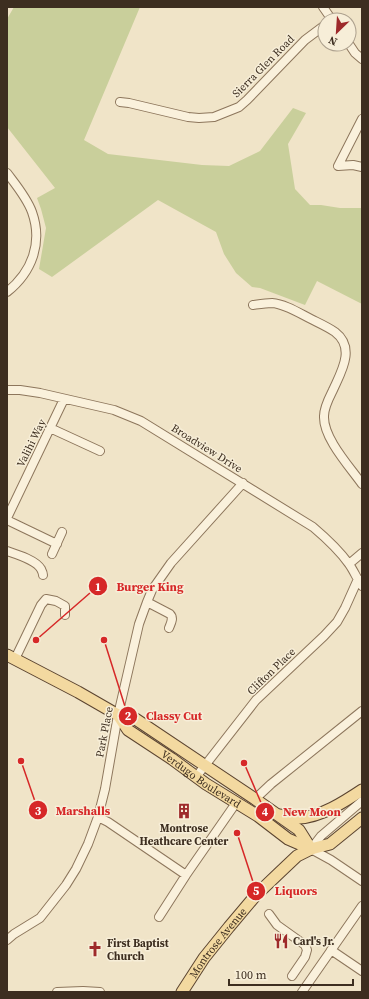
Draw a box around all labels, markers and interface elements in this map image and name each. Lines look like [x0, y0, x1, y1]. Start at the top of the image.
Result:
north arrow [317, 12, 357, 52]
street label: Sierra Glen Road [229, 31, 298, 101]
text: N [326, 32, 340, 49]
street label: Valihi Way [13, 416, 50, 470]
street label: Broadview Drive [168, 421, 245, 476]
callout: Burger King [88, 574, 191, 598]
text: 1 [95, 579, 101, 595]
text: Burger King [116, 579, 184, 595]
street label: Clifton Place [244, 644, 299, 698]
callout: Classy Cut [118, 704, 210, 728]
street label: Park Place [92, 705, 117, 759]
text: 2 [125, 708, 132, 724]
text: Classy Cut [146, 708, 203, 724]
street label: Verdugo Boulevard [158, 747, 244, 812]
callout: Marshalls [28, 798, 118, 822]
callout: New Moon [255, 800, 349, 824]
building icon: Montrose Heathcare Center [175, 802, 193, 820]
text: 3 [35, 803, 42, 819]
text: Marshalls [56, 803, 111, 819]
text: 4 [262, 804, 269, 820]
text: New Moon [283, 804, 342, 820]
place label: Montrose Heathcare Center [140, 821, 229, 849]
callout: Liquors [246, 879, 325, 903]
text: 5 [253, 883, 260, 899]
text: Liquors [275, 883, 318, 899]
street label: Montrose Avenue [186, 904, 251, 981]
restaurant icon: Carl's Jr. [272, 932, 290, 950]
place label: Carl's Jr. [293, 934, 335, 949]
place label: First Baptist Church [107, 936, 170, 964]
church icon: First Baptist Church [86, 940, 104, 958]
scale bar [229, 961, 353, 987]
text: 100 m [235, 967, 267, 983]

